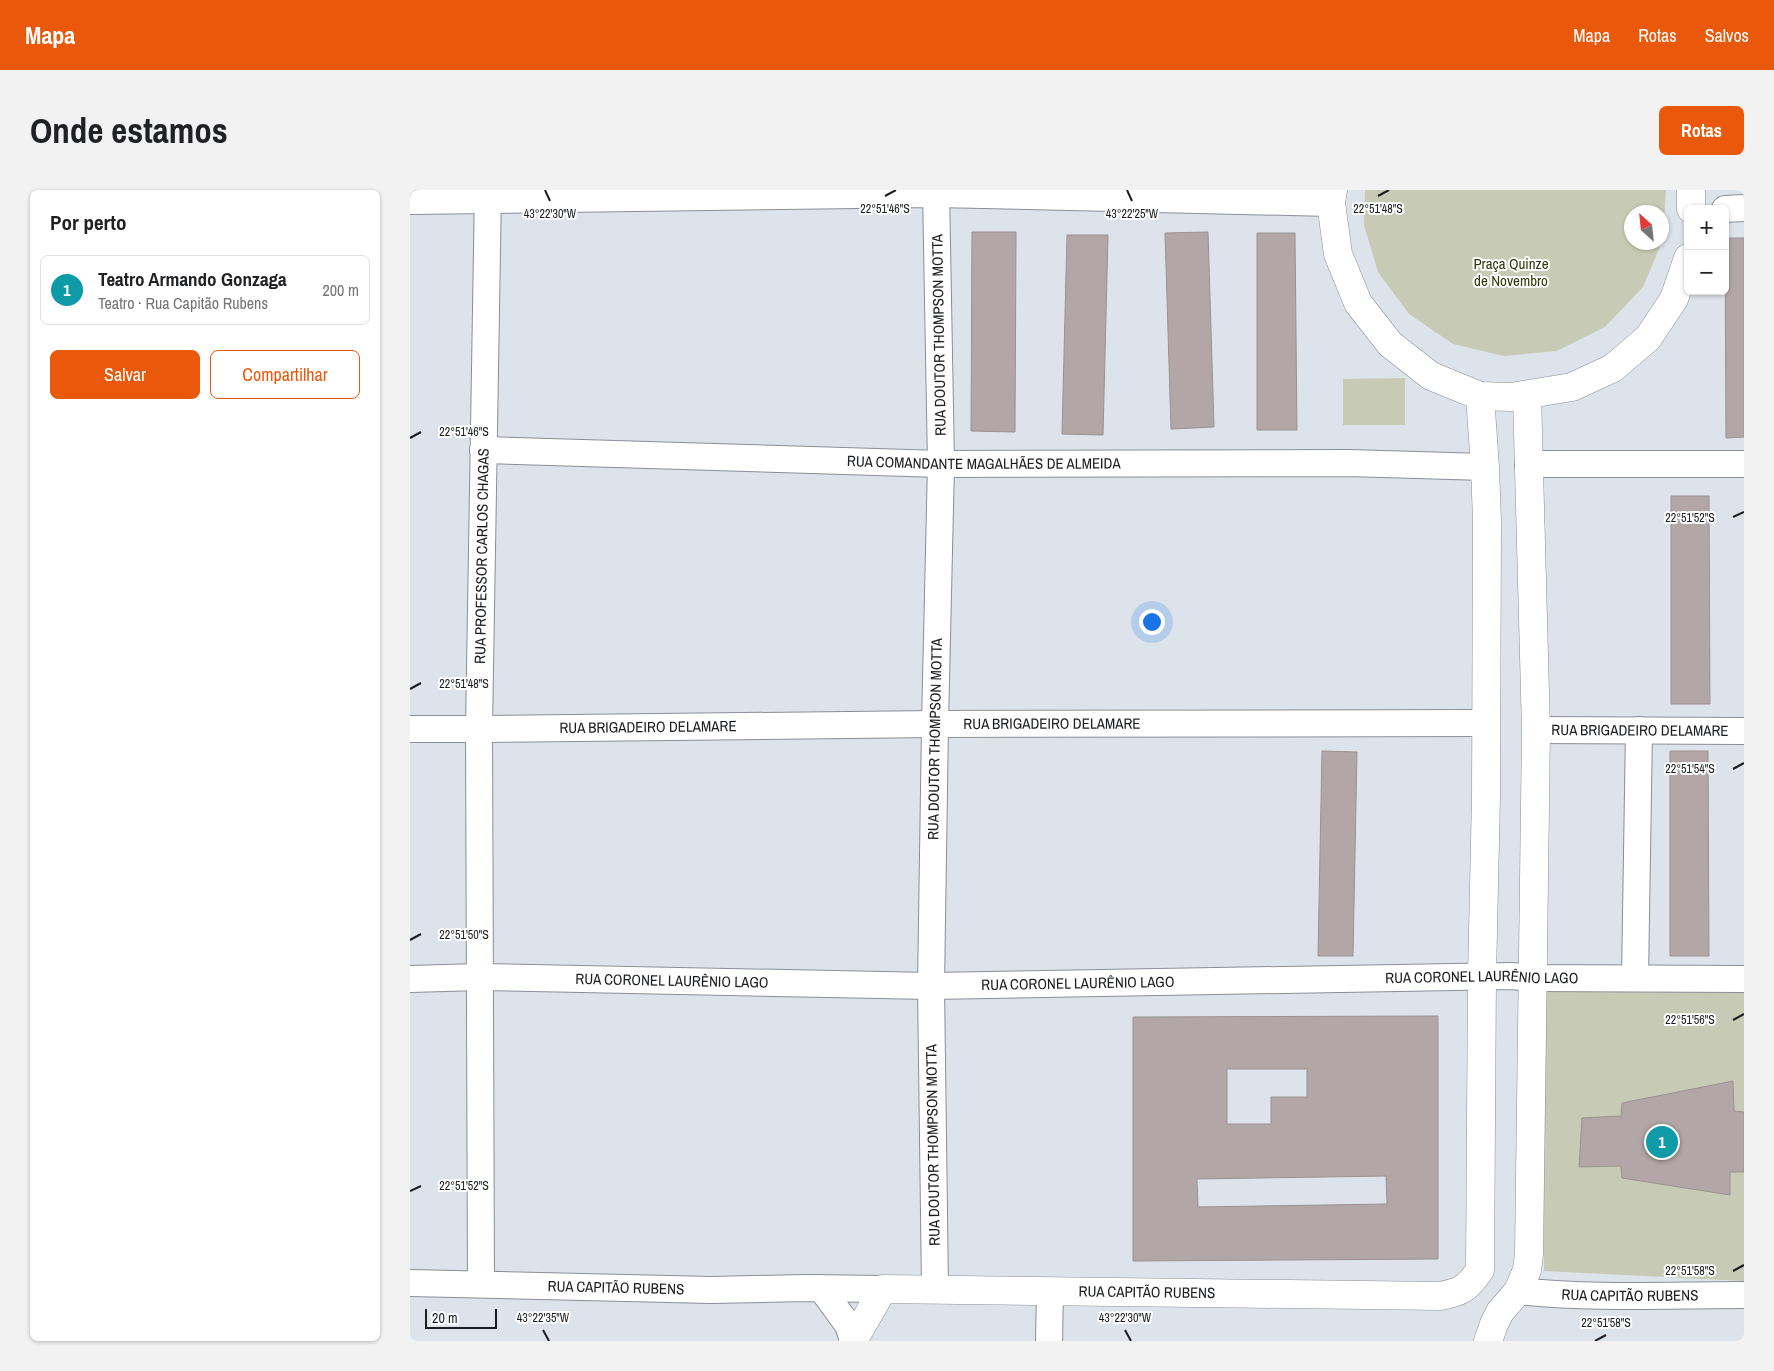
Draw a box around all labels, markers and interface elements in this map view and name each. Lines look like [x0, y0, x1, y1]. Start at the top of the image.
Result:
text: Mapa [25, 19, 75, 51]
text: Mapa [1573, 23, 1610, 48]
text: Rotas [1638, 23, 1677, 48]
text: Salvos [1705, 23, 1749, 48]
button: Rotas [1659, 106, 1744, 155]
text: Onde estamos [30, 107, 228, 154]
text: 22°51'46"S [860, 201, 910, 217]
text: 22°51'48"S [1353, 201, 1403, 217]
north arrow [1624, 205, 1669, 250]
map controls [1684, 205, 1729, 295]
button: + [1684, 205, 1729, 250]
text: 43°22'30"W [524, 206, 577, 222]
text: 43°22'25"W [1106, 206, 1159, 222]
text: Por perto [50, 208, 127, 237]
street label: RUA DOUTOR THOMPSON MOTTA [926, 233, 951, 436]
button: − [1684, 250, 1729, 295]
park label: Praça Quinze de Novembro [1473, 253, 1549, 291]
text: Teatro Armando Gonzaga [98, 266, 287, 292]
text: 1 [63, 279, 71, 301]
text: 200 m [323, 279, 359, 301]
text: Teatro · Rua Capitão Rubens [98, 292, 268, 314]
button: Salvar [50, 350, 200, 399]
button: Compartilhar [210, 350, 360, 399]
text: 22°51'46"S [439, 424, 489, 440]
street label: RUA PROFESSOR CARLOS CHAGAS [469, 448, 494, 664]
street label: RUA COMANDANTE MAGALHÃES DE ALMEIDA [847, 450, 1121, 474]
text: 22°51'52"S [1665, 510, 1715, 526]
your location [1139, 609, 1165, 635]
street label: RUA DOUTOR THOMPSON MOTTA [922, 637, 947, 840]
text: 22°51'48"S [439, 676, 489, 692]
street label: RUA BRIGADEIRO DELAMARE [963, 713, 1141, 734]
street label: RUA BRIGADEIRO DELAMARE [559, 715, 737, 738]
street label: RUA BRIGADEIRO DELAMARE [1551, 719, 1729, 741]
text: 22°51'54"S [1665, 761, 1715, 777]
text: 22°51'50"S [439, 927, 489, 943]
street label: RUA CORONEL LAURÊNIO LAGO [1385, 965, 1578, 988]
street label: RUA CORONEL LAURÊNIO LAGO [575, 968, 769, 993]
street label: RUA CORONEL LAURÊNIO LAGO [981, 971, 1175, 995]
text: 22°51'56"S [1665, 1012, 1715, 1028]
street label: RUA DOUTOR THOMPSON MOTTA [920, 1043, 945, 1246]
pin: 1 [1646, 1123, 1678, 1161]
text: 22°51'52"S [439, 1178, 489, 1194]
text: 22°51'58"S [1665, 1263, 1715, 1279]
street label: RUA CAPITÃO RUBENS [547, 1275, 685, 1299]
street label: RUA CAPITÃO RUBENS [1078, 1280, 1215, 1303]
street label: RUA CAPITÃO RUBENS [1561, 1283, 1698, 1306]
scale bar [425, 1306, 498, 1329]
text: 20 m [432, 1309, 458, 1327]
text: 43°22'35"W [517, 1310, 570, 1326]
text: 43°22'30"W [1099, 1310, 1152, 1326]
text: 22°51'58"S [1581, 1315, 1631, 1331]

